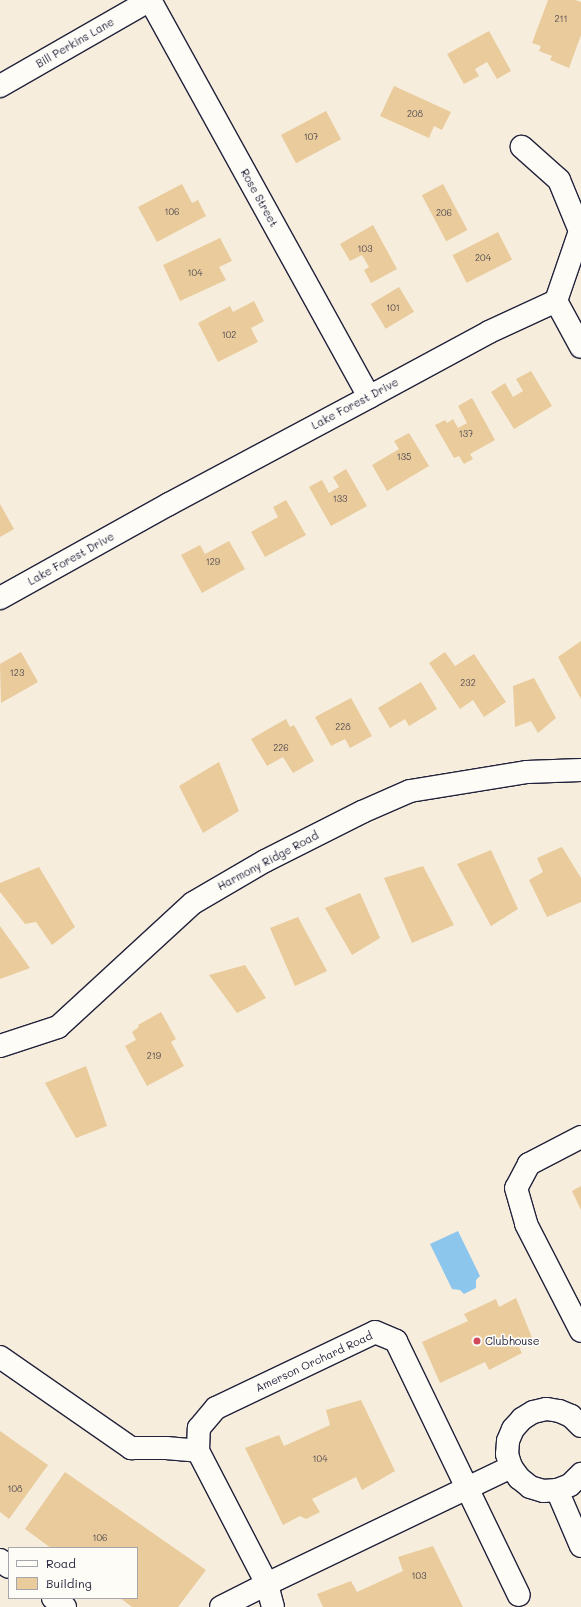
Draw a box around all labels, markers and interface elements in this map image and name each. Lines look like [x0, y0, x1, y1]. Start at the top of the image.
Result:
house number: 211 [554, 14, 568, 24]
street label: Bill Perkins Lane [34, 15, 116, 71]
house number: 208 [407, 109, 423, 119]
house number: 107 [304, 132, 318, 142]
street label: Rose Street [238, 167, 280, 229]
house number: 106 [164, 207, 180, 217]
house number: 206 [436, 208, 452, 218]
house number: 103 [358, 244, 372, 254]
house number: 204 [475, 253, 491, 263]
house number: 104 [188, 268, 202, 278]
house number: 101 [386, 303, 400, 313]
house number: 102 [222, 330, 236, 340]
street label: Lake Forest Drive [309, 375, 401, 433]
house number: 137 [459, 429, 473, 439]
house number: 135 [397, 452, 411, 462]
house number: 133 [333, 494, 347, 504]
street label: Lake Forest Drive [26, 530, 116, 588]
house number: 129 [206, 557, 220, 567]
house number: 123 [10, 668, 24, 678]
house number: 232 [460, 678, 476, 688]
house number: 228 [335, 722, 351, 732]
house number: 226 [273, 743, 289, 753]
street label: Harmony Ridge Road [215, 829, 321, 893]
house number: 219 [147, 1051, 161, 1061]
street label: Amerson Orchard Road [253, 1329, 375, 1395]
place label: Clubhouse [485, 1334, 540, 1348]
marker: Clubhouse [472, 1336, 482, 1346]
house number: 104 [313, 1454, 327, 1464]
house number: 108 [7, 1484, 23, 1494]
house number: 106 [92, 1533, 108, 1543]
legend [8, 1547, 138, 1599]
text: Road [46, 1555, 76, 1571]
house number: 103 [412, 1571, 426, 1581]
text: Building [46, 1575, 92, 1591]

